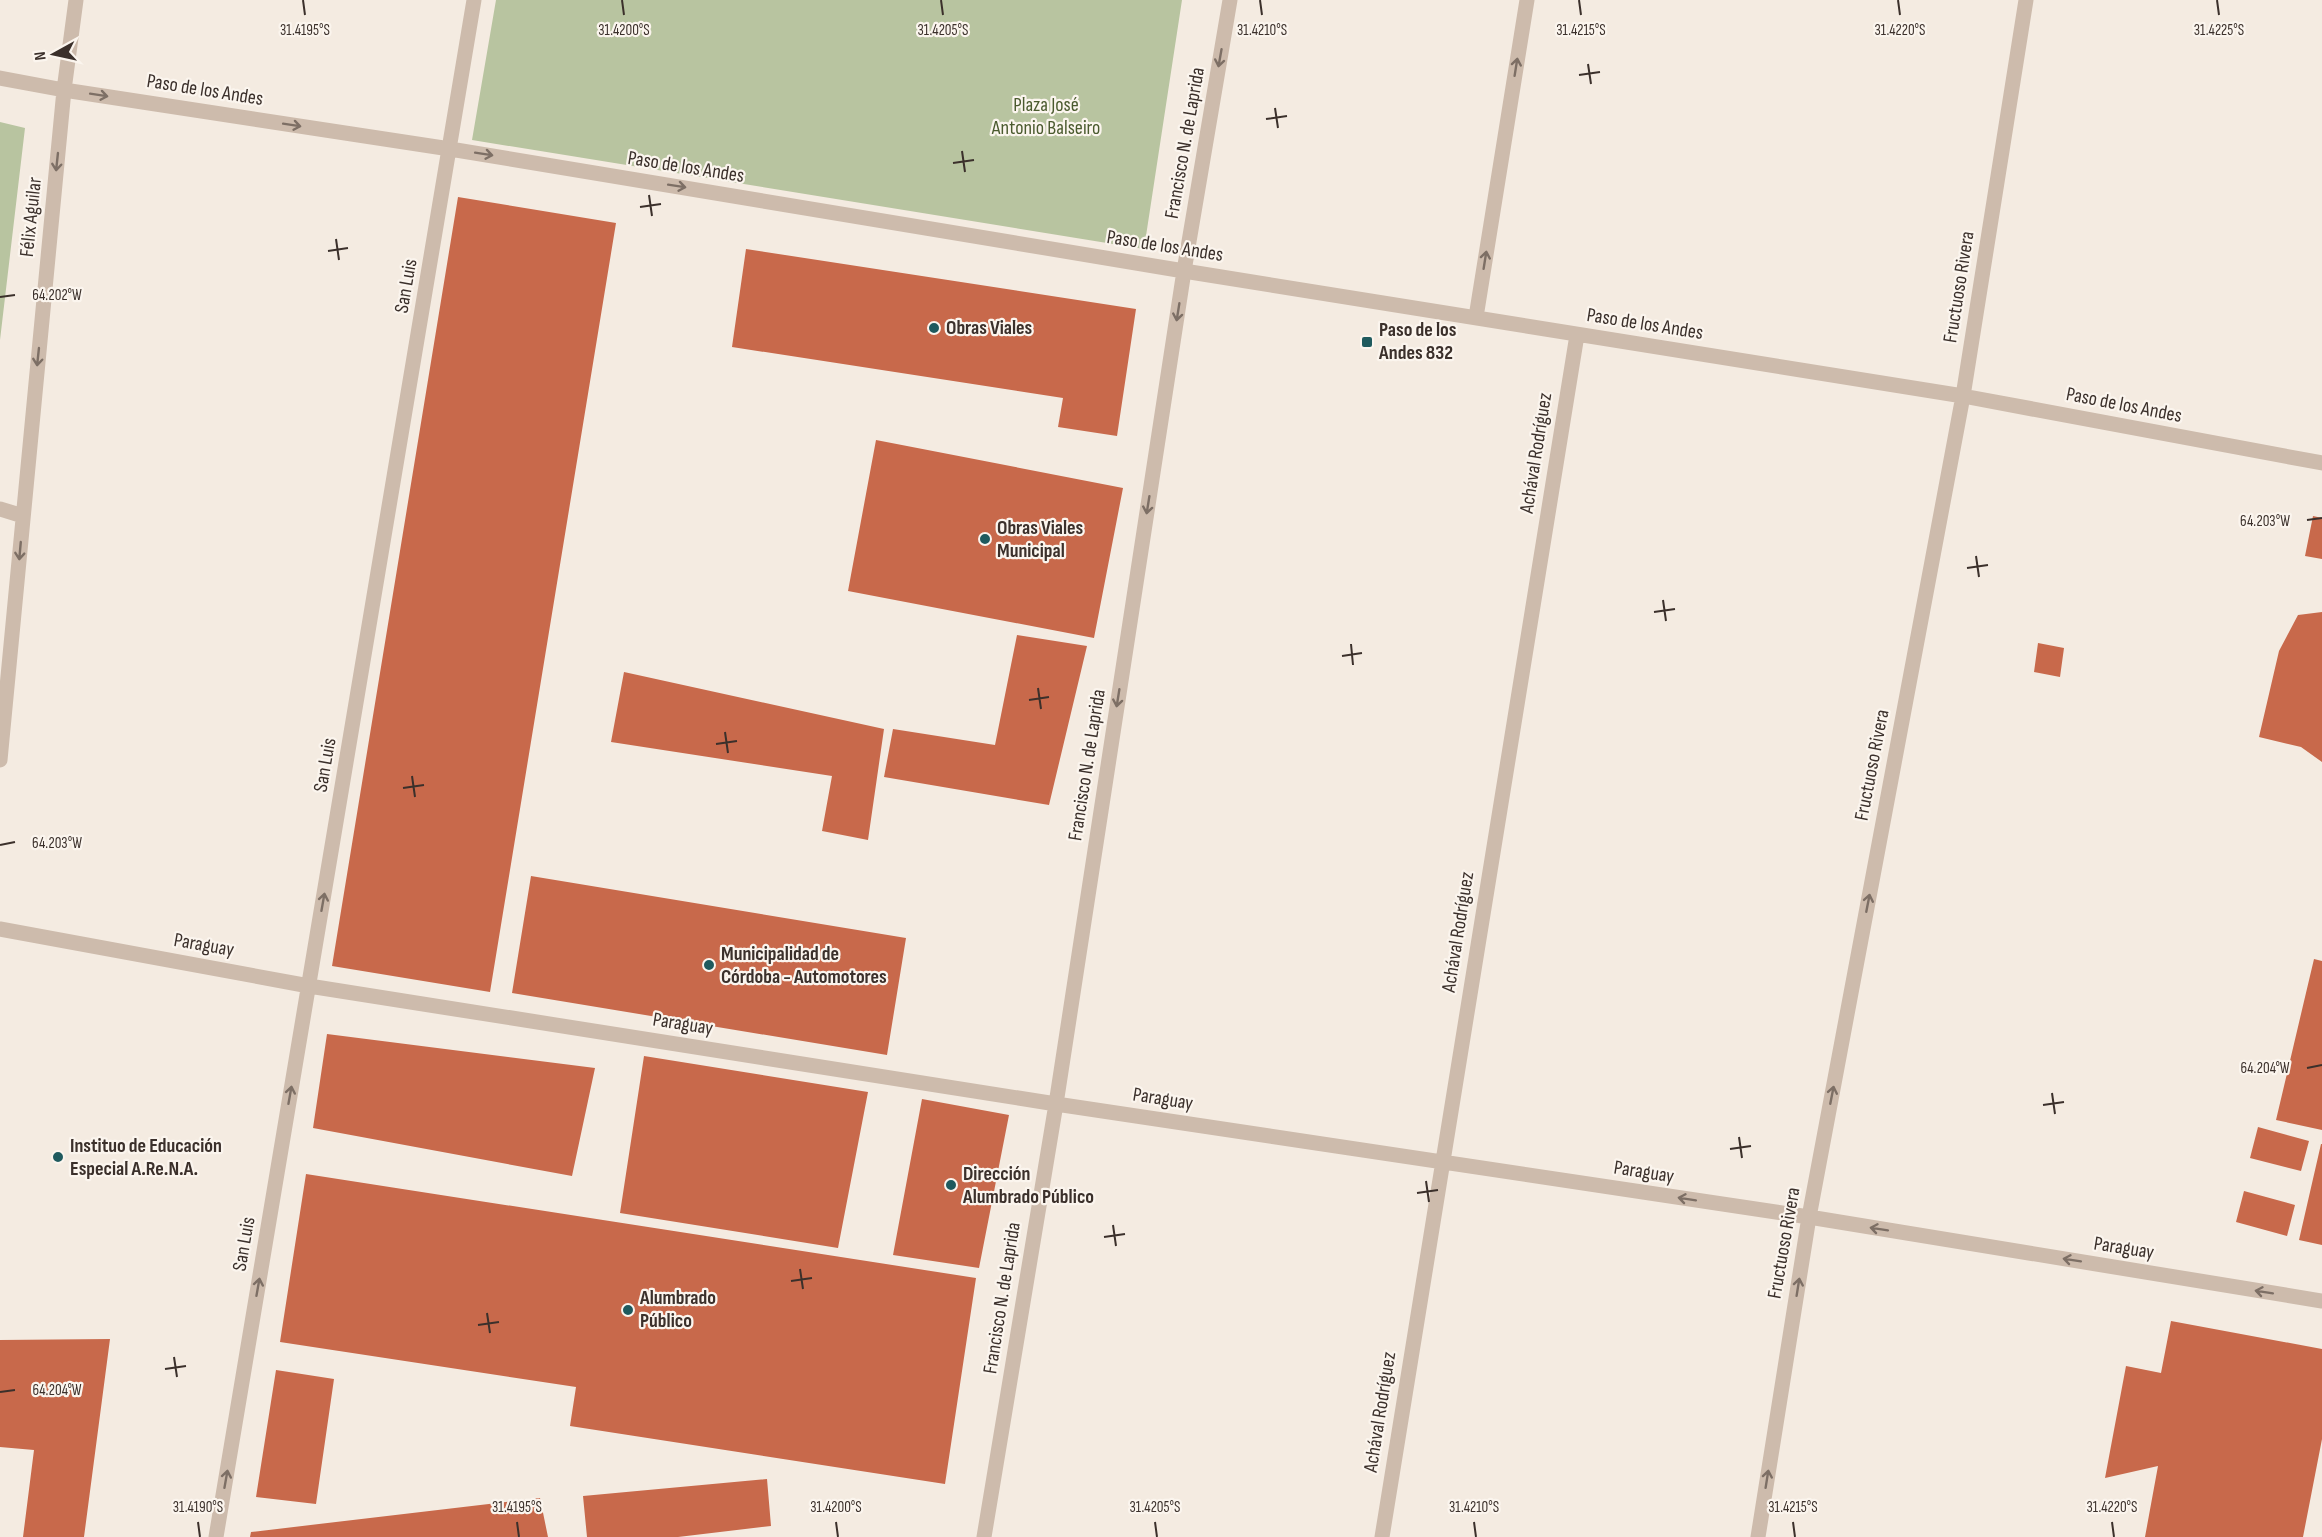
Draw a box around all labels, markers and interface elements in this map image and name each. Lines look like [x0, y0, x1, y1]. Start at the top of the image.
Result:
text: 31.4195°S [280, 21, 330, 40]
text: 31.4200°S [598, 21, 650, 40]
text: 31.4205°S [918, 21, 968, 40]
text: 31.4210°S [1237, 21, 1287, 40]
text: 31.4215°S [1556, 21, 1606, 40]
text: 31.4220°S [1874, 21, 1926, 40]
text: 31.4225°S [2194, 21, 2244, 40]
north arrow [24, 24, 84, 84]
one-way arrow [1215, 47, 1226, 67]
text: N [31, 50, 51, 61]
one-way arrow [1511, 58, 1522, 78]
street label: Francisco N. de Laprida [1160, 66, 1210, 220]
street label: Paso de los Andes [145, 69, 265, 111]
one-way arrow [89, 90, 108, 101]
park label: Plaza José Antonio Balseiro [991, 93, 1100, 140]
one-way arrow [281, 119, 301, 130]
street label: Paso de los Andes [626, 146, 746, 188]
one-way arrow [474, 149, 494, 160]
one-way arrow [51, 152, 62, 172]
street label: Félix Aguilar [15, 176, 47, 258]
one-way arrow [666, 181, 686, 192]
street label: Paso de los Andes [1105, 225, 1225, 267]
street label: Fructuoso Rivera [1938, 229, 1980, 345]
one-way arrow [1480, 250, 1491, 270]
street label: San Luis [389, 257, 423, 315]
text: 64.202°W [32, 286, 82, 305]
one-way arrow [1172, 302, 1183, 321]
street label: Paso de los Andes [1585, 303, 1705, 345]
place label: Obras Viales [946, 316, 1033, 340]
place label: Paso de los Andes 832 [1378, 318, 1457, 365]
marker: Obras Viales [927, 321, 941, 335]
marker: Paso de los Andes 832 [1360, 335, 1374, 349]
one-way arrow [32, 346, 43, 366]
street label: Paso de los Andes [2064, 382, 2184, 428]
street label: Achával Rodríguez [1514, 391, 1557, 516]
one-way arrow [1142, 494, 1153, 514]
text: 64.203°W [2240, 512, 2290, 531]
place label: Obras Viales Municipal [997, 516, 1084, 563]
marker: Obras Viales Municipal [978, 532, 992, 546]
one-way arrow [14, 540, 25, 560]
street label: Francisco N. de Laprida [1063, 687, 1111, 843]
one-way arrow [1113, 687, 1124, 707]
street label: Fructuoso Rivera [1849, 707, 1895, 823]
street label: San Luis [308, 736, 342, 794]
text: 64.203°W [32, 834, 82, 853]
street label: Achával Rodríguez [1436, 870, 1479, 995]
one-way arrow [317, 893, 328, 913]
one-way arrow [1863, 894, 1874, 913]
street label: Paraguay [172, 928, 236, 962]
place label: Municipalidad de Córdoba - Automotores [721, 942, 887, 989]
marker: Municipalidad de Córdoba - Automotores [702, 958, 716, 972]
street label: Paraguay [651, 1007, 715, 1041]
text: 64.204°W [2240, 1059, 2290, 1078]
street label: Paraguay [1131, 1082, 1195, 1116]
one-way arrow [285, 1085, 296, 1105]
one-way arrow [1827, 1085, 1838, 1105]
place label: Instituo de Educación Especial A.Re.N.A. [70, 1134, 222, 1181]
marker: Instituo de Educación Especial A.Re.N.A. [51, 1150, 65, 1164]
street label: Paraguay [1612, 1155, 1676, 1189]
place label: Dirección Alumbrado Público [962, 1162, 1094, 1209]
marker: Dirección Alumbrado Público [944, 1178, 958, 1192]
street label: Fructuoso Rivera [1762, 1185, 1806, 1301]
one-way arrow [1677, 1194, 1697, 1205]
street label: San Luis [227, 1215, 261, 1273]
street label: Francisco N. de Laprida [978, 1220, 1026, 1376]
one-way arrow [1870, 1223, 1890, 1234]
street label: Paraguay [2092, 1231, 2156, 1265]
one-way arrow [2062, 1255, 2082, 1266]
one-way arrow [1792, 1277, 1803, 1297]
one-way arrow [253, 1278, 264, 1297]
place label: Alumbrado Público [639, 1286, 716, 1333]
one-way arrow [2255, 1286, 2275, 1297]
marker: Alumbrado Público [621, 1303, 635, 1317]
street label: Achával Rodríguez [1358, 1350, 1401, 1475]
text: 64.204°W [32, 1381, 82, 1400]
one-way arrow [221, 1470, 232, 1490]
one-way arrow [1762, 1470, 1773, 1490]
text: 31.4190°S [173, 1498, 223, 1517]
text: 31.4195°S [492, 1498, 542, 1517]
text: 31.4200°S [810, 1498, 862, 1517]
text: 31.4205°S [1130, 1498, 1180, 1517]
text: 31.4210°S [1449, 1498, 1499, 1517]
text: 31.4215°S [1768, 1498, 1818, 1517]
text: 31.4220°S [2086, 1498, 2138, 1517]

